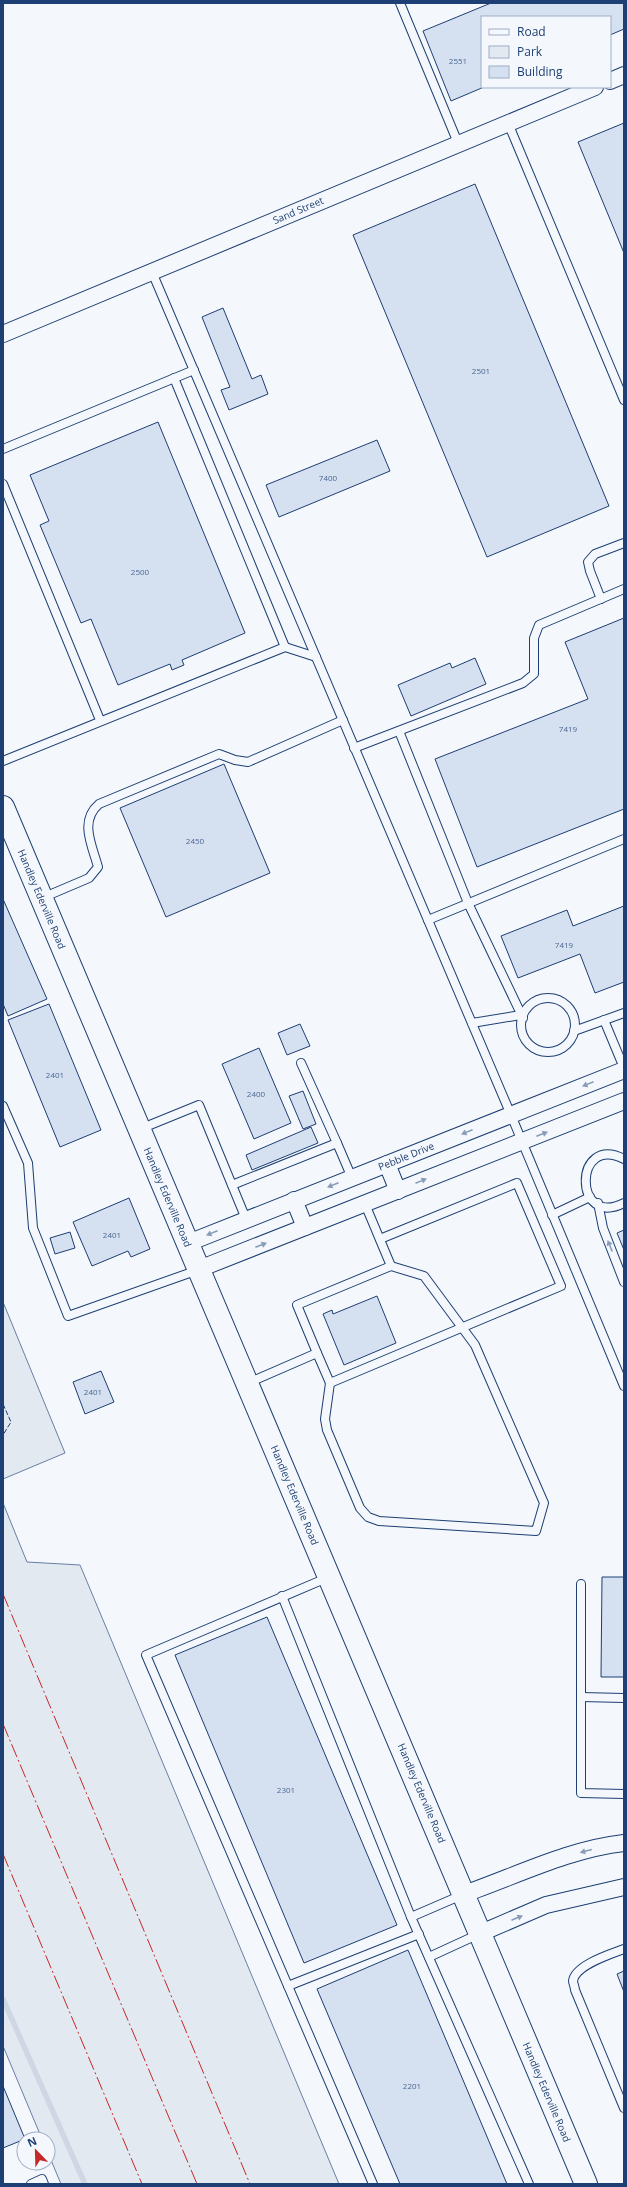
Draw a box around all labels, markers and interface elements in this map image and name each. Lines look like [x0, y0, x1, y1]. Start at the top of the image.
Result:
legend [481, 16, 611, 88]
text: Road [517, 23, 546, 40]
text: Park [517, 43, 543, 60]
house number: 2551 [449, 55, 467, 66]
text: Building [517, 63, 563, 80]
street label: Sand Street [270, 193, 326, 227]
house number: 2501 [472, 365, 490, 376]
house number: 7400 [319, 472, 338, 483]
house number: 2500 [131, 566, 150, 577]
house number: 7419 [559, 723, 578, 734]
house number: 2450 [186, 835, 205, 846]
street label: Handley Ederville Road [15, 847, 69, 951]
house number: 7419 [555, 939, 574, 950]
house number: 2401 [46, 1069, 64, 1080]
one-way arrow [581, 1082, 593, 1088]
house number: 2400 [247, 1088, 266, 1099]
one-way arrow [461, 1129, 472, 1135]
one-way arrow [537, 1130, 549, 1136]
street label: Pebble Drive [376, 1138, 436, 1174]
street label: Handley Ederville Road [141, 1145, 195, 1249]
one-way arrow [416, 1178, 428, 1184]
one-way arrow [327, 1182, 338, 1188]
house number: 2401 [103, 1229, 121, 1240]
one-way arrow [206, 1230, 218, 1236]
one-way arrow [606, 1239, 612, 1251]
one-way arrow [256, 1241, 268, 1247]
house number: 2401 [84, 1386, 102, 1397]
street label: Handley Ederville Road [268, 1443, 322, 1547]
street label: Handley Ederville Road [395, 1741, 449, 1845]
house number: 2301 [277, 1784, 295, 1795]
one-way arrow [580, 1849, 592, 1855]
one-way arrow [511, 1915, 522, 1921]
street label: Handley Ederville Road [520, 2040, 574, 2144]
house number: 2201 [403, 2080, 421, 2091]
north arrow [16, 2131, 56, 2171]
text: N [25, 2133, 39, 2150]

